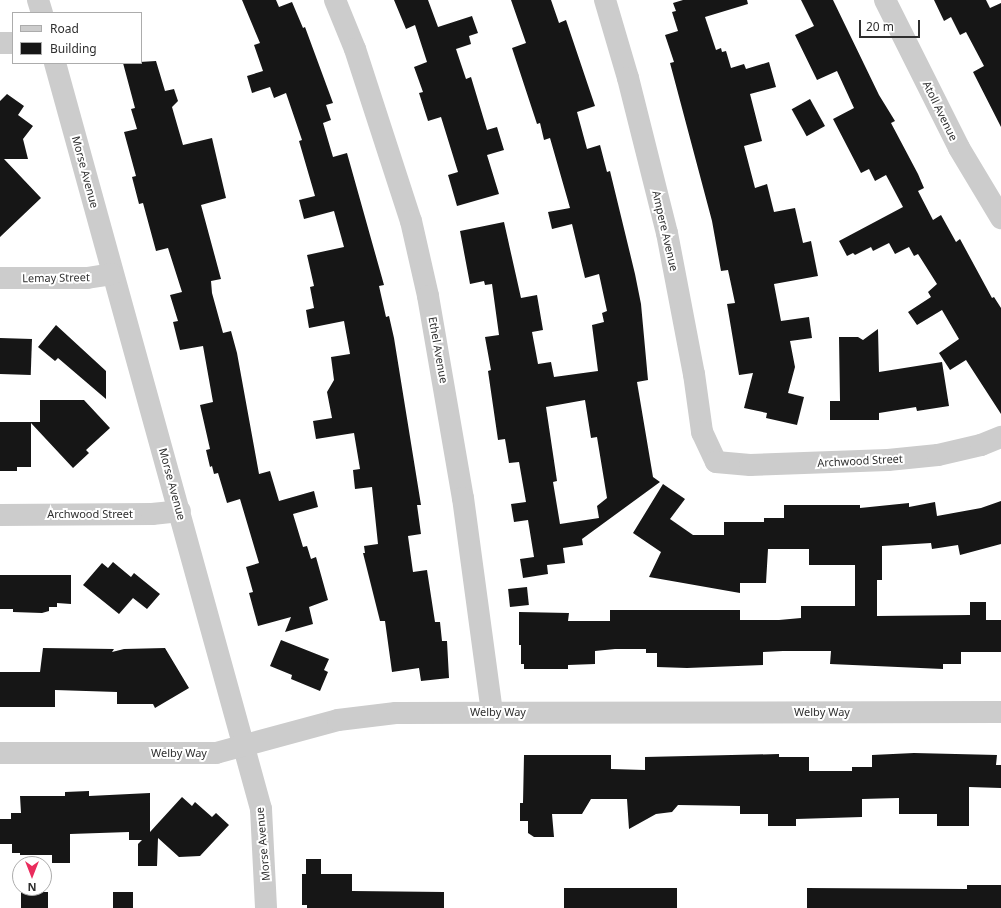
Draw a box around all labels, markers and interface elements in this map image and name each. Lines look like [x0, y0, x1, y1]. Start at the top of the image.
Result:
legend [12, 12, 142, 64]
scale bar [861, 12, 922, 38]
text: 20 m [866, 18, 894, 35]
text: Road [50, 20, 79, 37]
text: Building [50, 40, 97, 57]
street label: Atoll Avenue [920, 79, 960, 143]
street label: Morse Avenue [69, 134, 101, 210]
street label: Ampere Avenue [649, 189, 681, 273]
street label: Lemay Street [22, 271, 90, 285]
street label: Ethel Avenue [426, 316, 450, 384]
street label: Morse Avenue [156, 446, 188, 522]
street label: Archwood Street [817, 452, 903, 470]
street label: Archwood Street [47, 507, 133, 521]
street label: Welby Way [470, 705, 526, 719]
street label: Welby Way [794, 705, 850, 719]
street label: Welby Way [151, 746, 207, 760]
street label: Morse Avenue [253, 807, 273, 881]
north arrow [12, 856, 52, 896]
text: N [28, 880, 36, 895]

